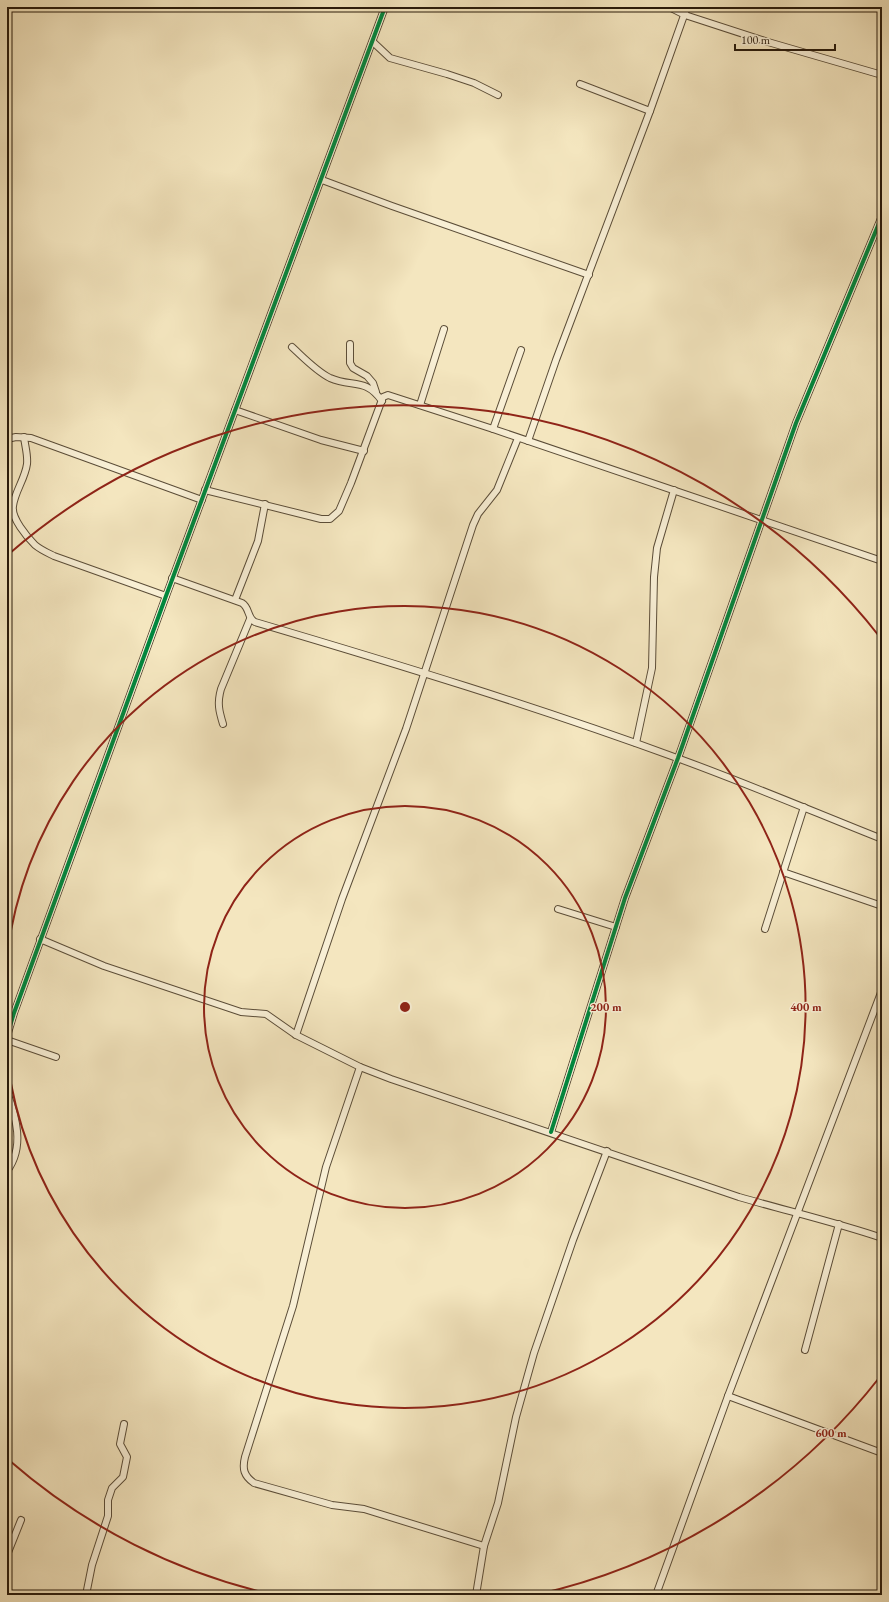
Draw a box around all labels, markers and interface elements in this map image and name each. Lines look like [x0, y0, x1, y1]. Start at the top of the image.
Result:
scale bar [735, 26, 835, 52]
text: 100 m [741, 32, 771, 48]
text: 200 m [590, 999, 622, 1015]
text: 400 m [790, 999, 822, 1015]
centre of rings [398, 1000, 412, 1014]
text: 600 m [815, 1425, 847, 1441]

